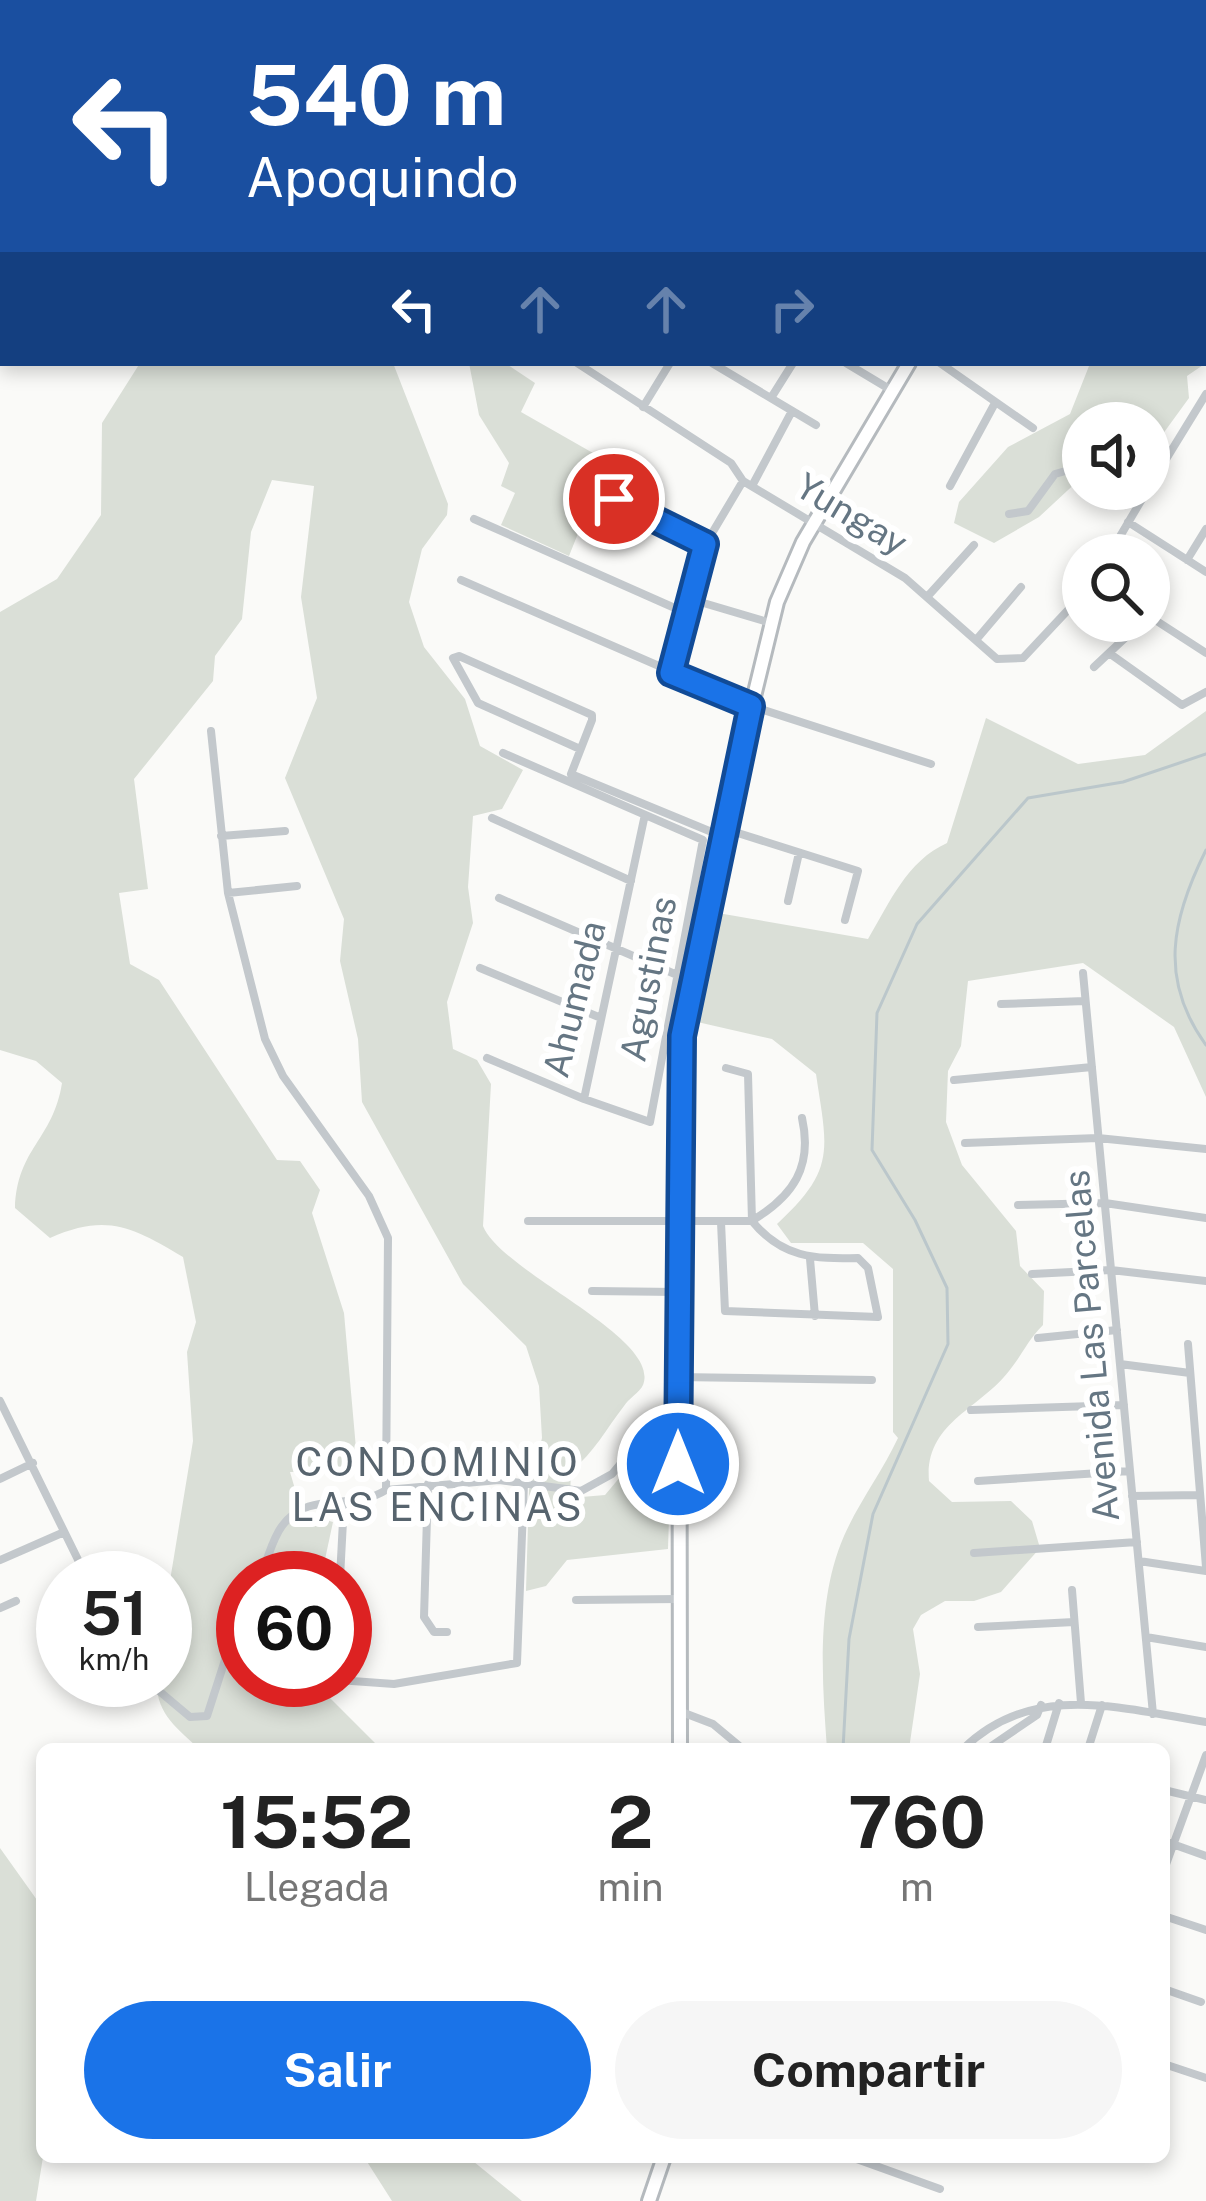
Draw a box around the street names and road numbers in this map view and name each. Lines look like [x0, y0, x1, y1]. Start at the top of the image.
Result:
street label: Yungay [789, 464, 915, 564]
street label: Agustinas [611, 893, 685, 1065]
street label: Ahumada [534, 916, 614, 1082]
street label: Avenida Las Parcelas [1055, 1168, 1127, 1524]

